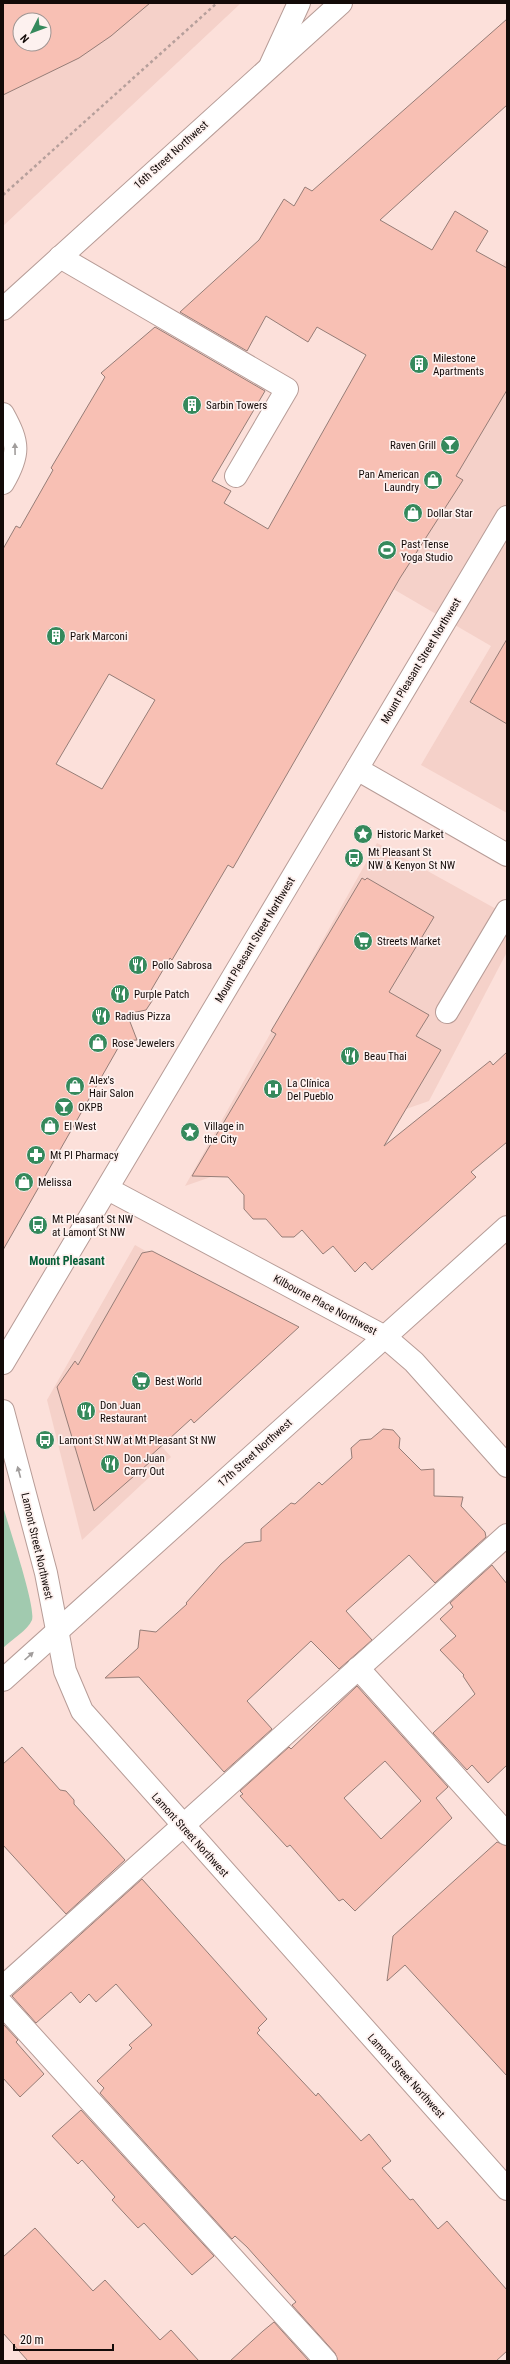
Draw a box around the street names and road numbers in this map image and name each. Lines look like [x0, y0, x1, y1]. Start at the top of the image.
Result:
street label: 16th Street Northwest [131, 118, 211, 192]
street label: Mount Pleasant Street Northwest [378, 596, 464, 726]
street label: Mount Pleasant Street Northwest [212, 875, 298, 1005]
street label: Kilbourne Place Northwest [271, 1272, 379, 1338]
street label: 17th Street Northwest [215, 1416, 295, 1490]
street label: Lamont Street Northwest [18, 1492, 56, 1600]
street label: Lamont Street Northwest [149, 1790, 231, 1880]
street label: Lamont Street Northwest [365, 2031, 447, 2121]

